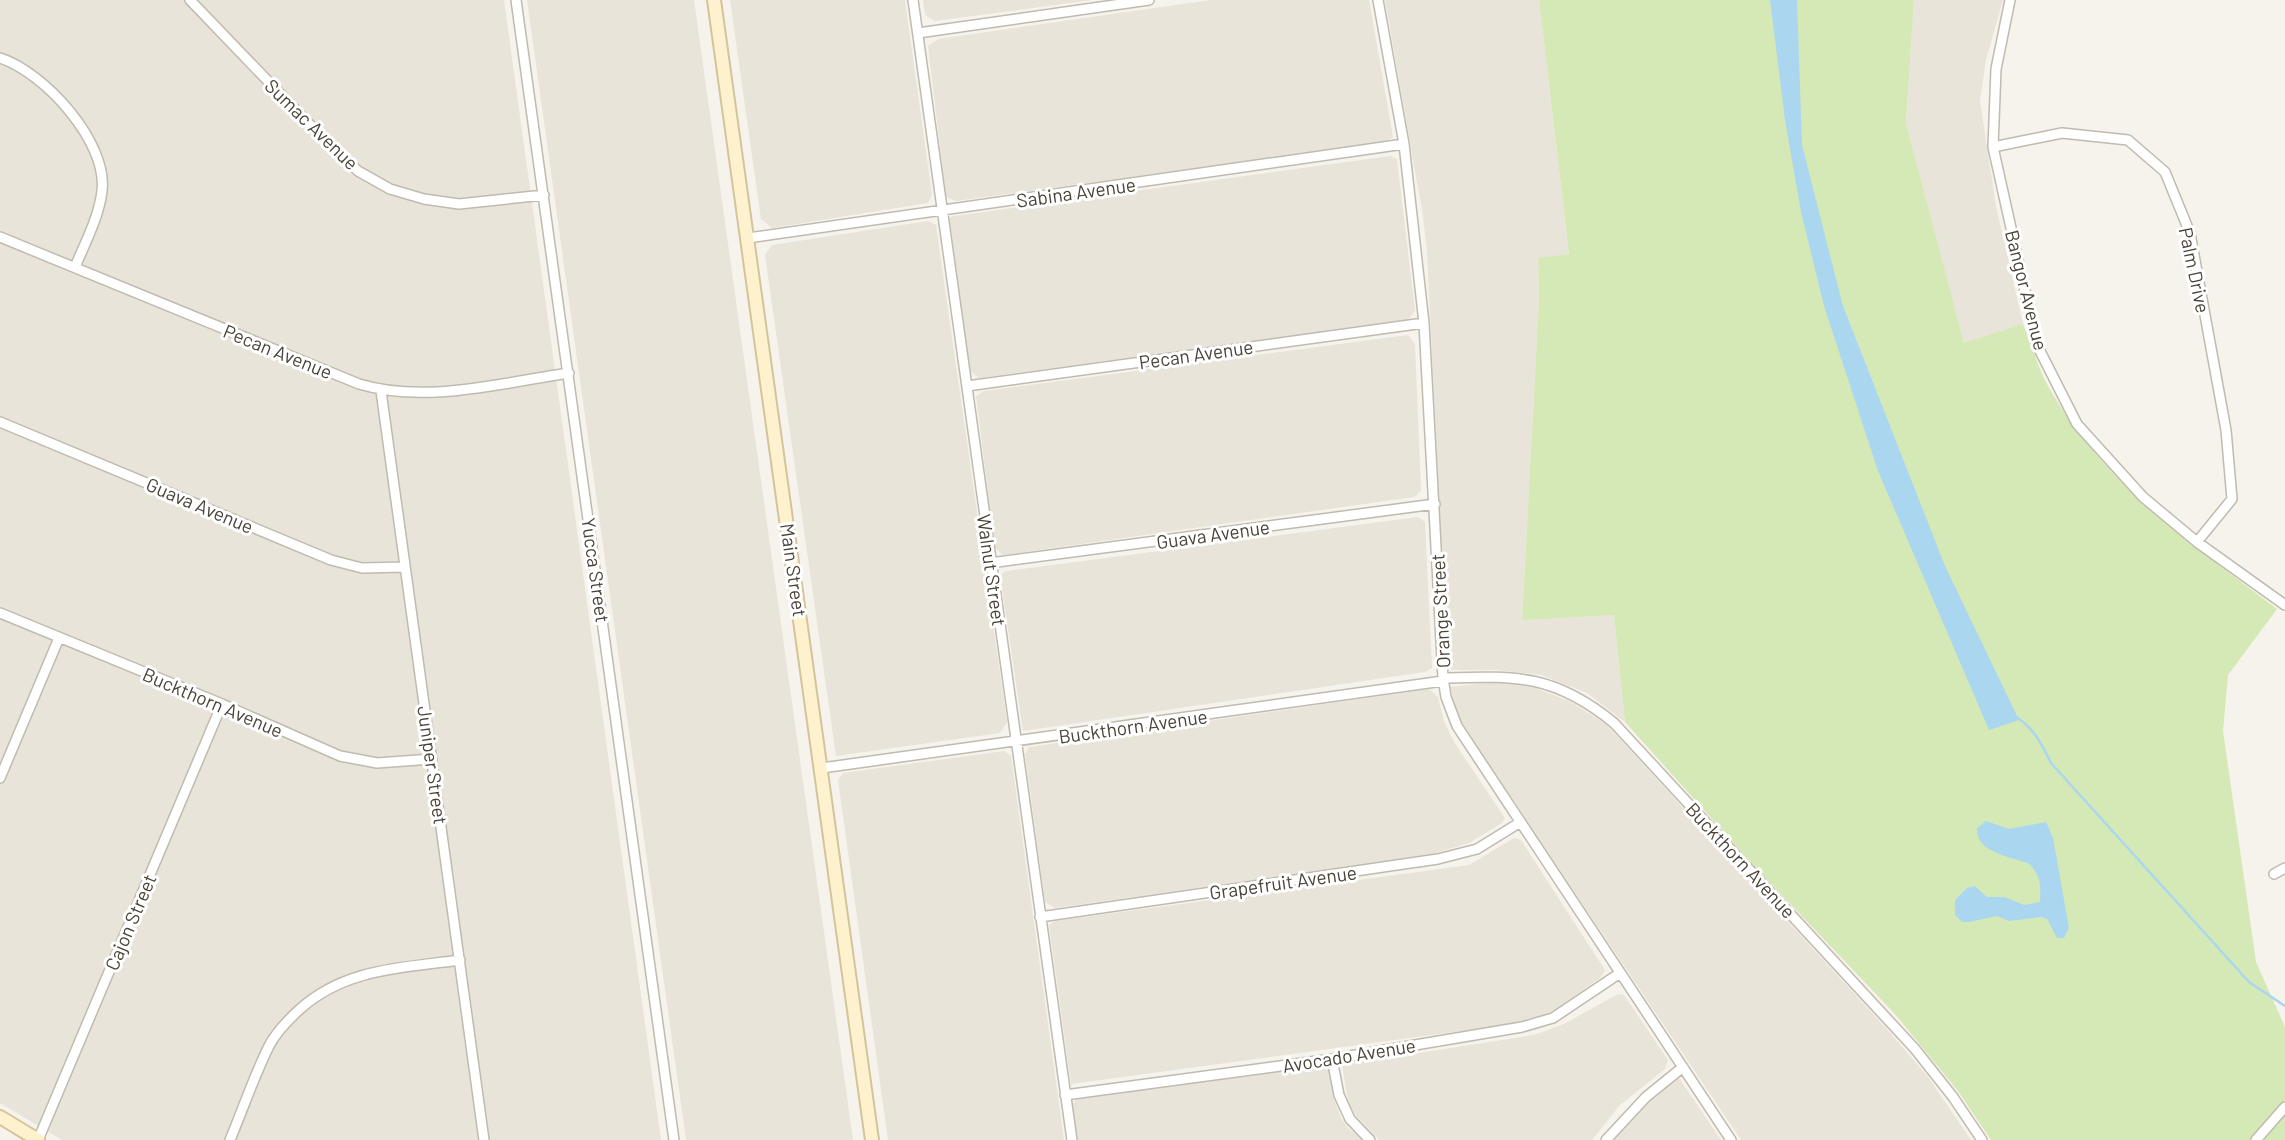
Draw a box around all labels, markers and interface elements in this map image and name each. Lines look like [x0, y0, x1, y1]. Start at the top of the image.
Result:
street label: Sumac Avenue [261, 74, 363, 174]
street label: Sabina Avenue [1015, 172, 1137, 212]
street label: Palm Drive [2175, 225, 2215, 315]
street label: Bangor Avenue [2001, 227, 2053, 353]
street label: Pecan Avenue [220, 319, 336, 383]
street label: Pecan Avenue [1137, 335, 1255, 373]
street label: Guava Avenue [143, 472, 257, 538]
street label: Walnut Street [973, 513, 1011, 627]
street label: Guava Avenue [1155, 515, 1271, 553]
street label: Yucca Street [577, 516, 615, 624]
street label: Main Street [776, 522, 812, 618]
street label: Orange Street [1426, 553, 1454, 669]
street label: Buckthorn Avenue [139, 662, 287, 742]
street label: Juniper Street [413, 704, 453, 826]
street label: Buckthorn Avenue [1057, 704, 1209, 748]
street label: Buckthorn Avenue [1681, 797, 1801, 923]
street label: Grapefruit Avenue [1208, 860, 1358, 904]
street label: Cajon Street [99, 871, 161, 973]
street label: Avocado Avenue [1281, 1033, 1417, 1077]

